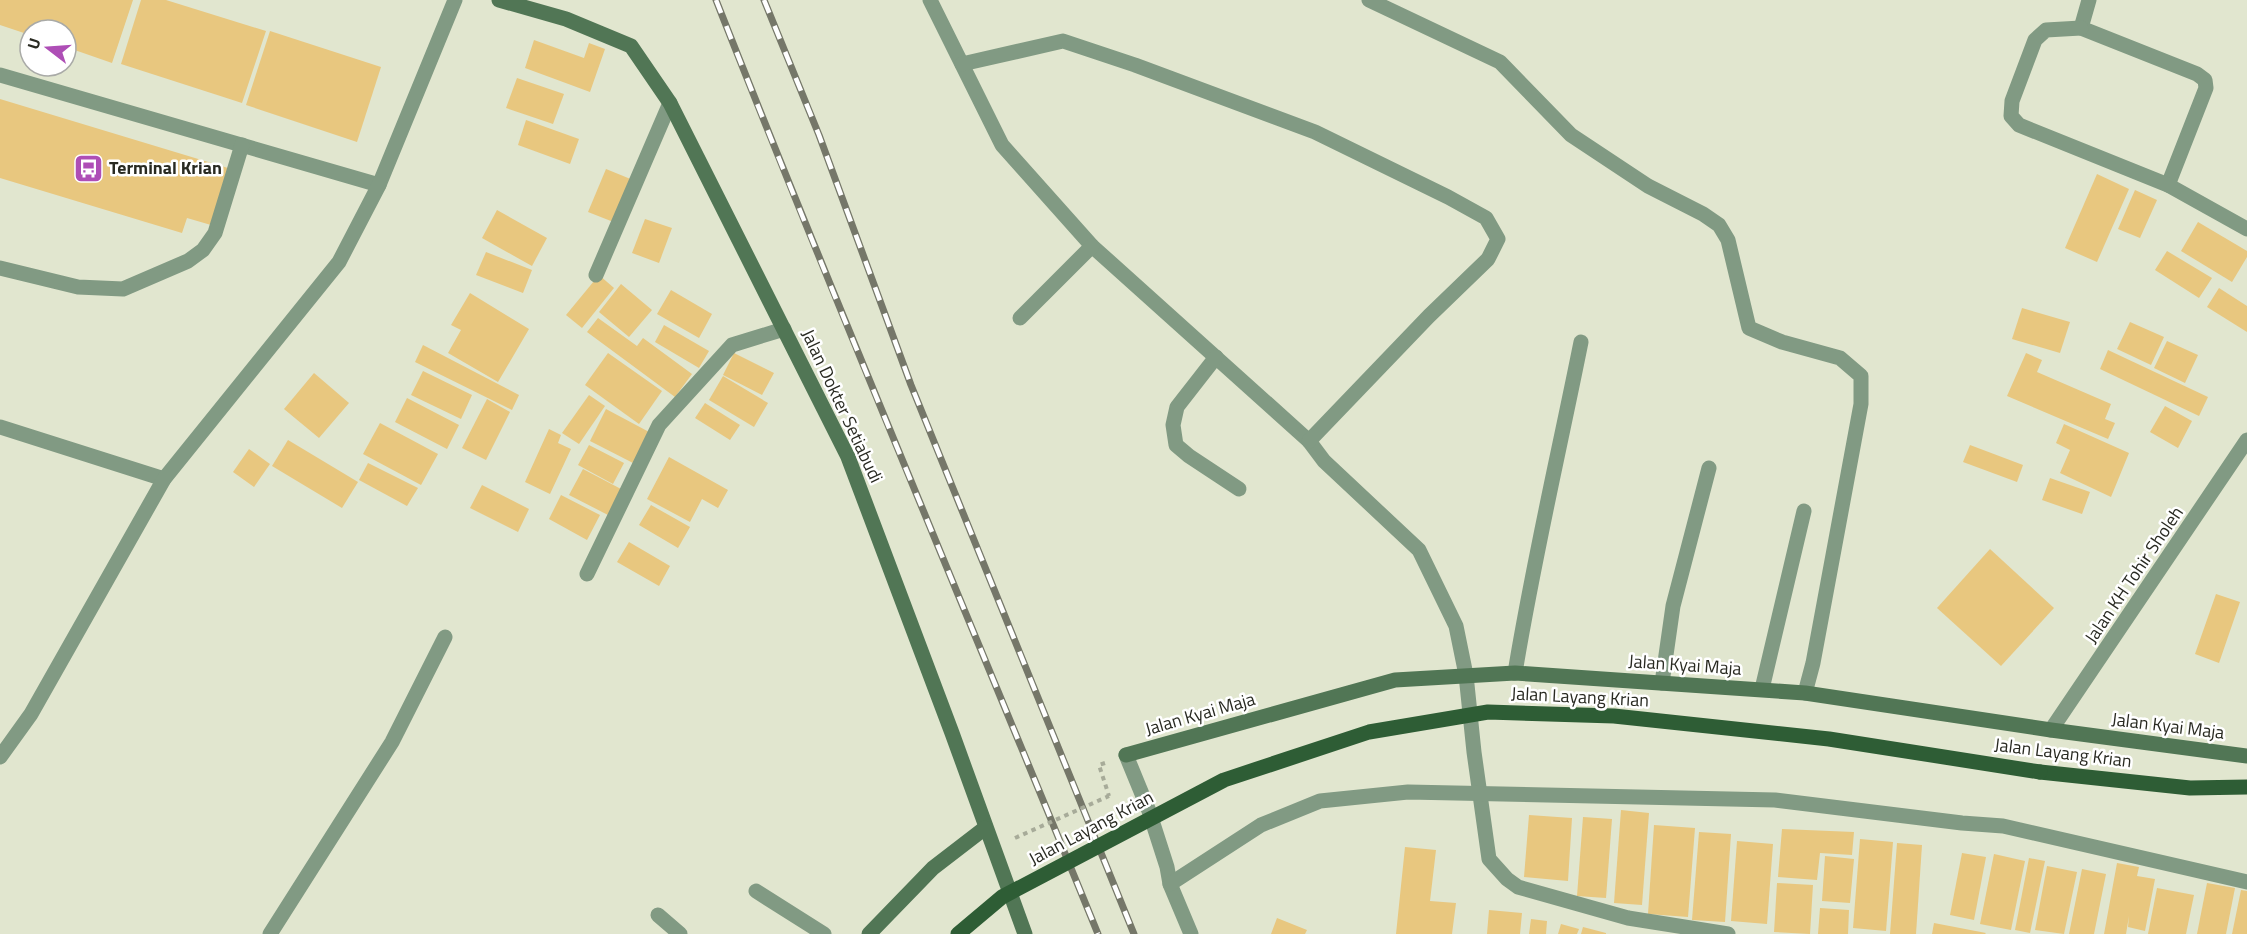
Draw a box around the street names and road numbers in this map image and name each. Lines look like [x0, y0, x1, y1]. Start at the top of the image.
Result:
street label: Jalan Dokter Setiabudi [795, 324, 890, 487]
street label: Jalan KH Tohir Sholeh [2078, 501, 2190, 649]
street label: Jalan Kyai Maja [1628, 647, 1743, 682]
street label: Jalan Layang Krian [1510, 679, 1650, 714]
street label: Jalan Kyai Maja [1142, 685, 1258, 742]
street label: Jalan Kyai Maja [2110, 705, 2226, 746]
street label: Jalan Layang Krian [1993, 731, 2133, 774]
street label: Jalan Layang Krian [1023, 783, 1158, 872]

